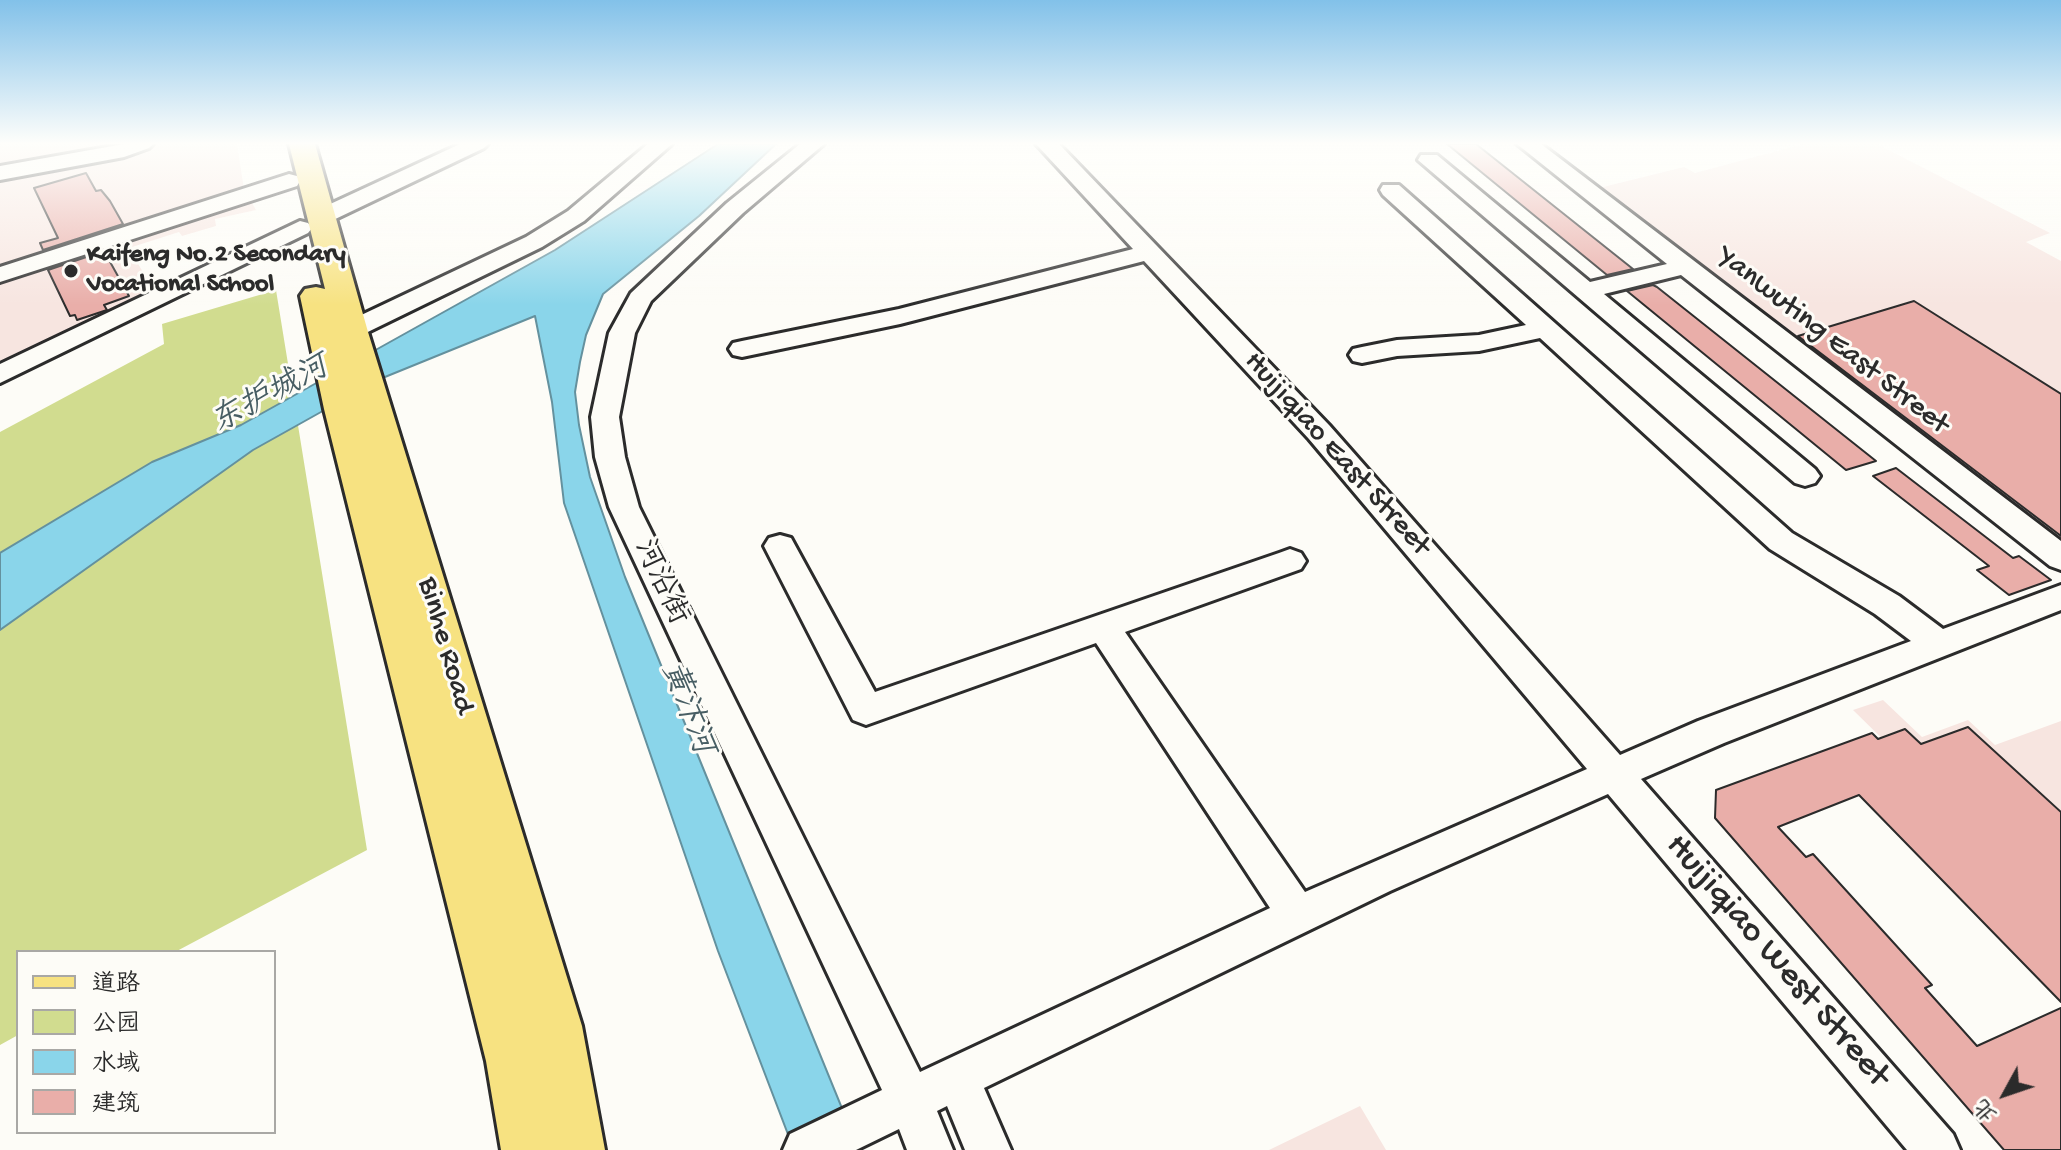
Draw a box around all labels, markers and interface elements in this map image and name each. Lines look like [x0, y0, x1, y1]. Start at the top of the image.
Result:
place label: Kaifeng No.2 Secondary Vocational School [87, 240, 345, 302]
street label: Yanwuting East Street [1709, 240, 1955, 444]
marker: Kaifeng No.2 Secondary Vocational School [62, 262, 80, 280]
street label: Huijiqiao East Street [1235, 345, 1437, 565]
water label: 东护城河 [205, 350, 337, 444]
street label: 河沿街 [624, 535, 694, 631]
street label: Binhe Road [407, 574, 481, 718]
water label: 黄汴河 [650, 657, 720, 761]
street label: Huijiqiao West Street [1654, 826, 1898, 1098]
legend [16, 950, 276, 1134]
text: 道路 [92, 971, 140, 1000]
text: 公园 [92, 1011, 140, 1040]
text: 水域 [92, 1051, 140, 1080]
north arrow [1965, 1054, 2045, 1134]
text: 建筑 [92, 1091, 140, 1120]
text: 北 [1970, 1093, 2004, 1126]

